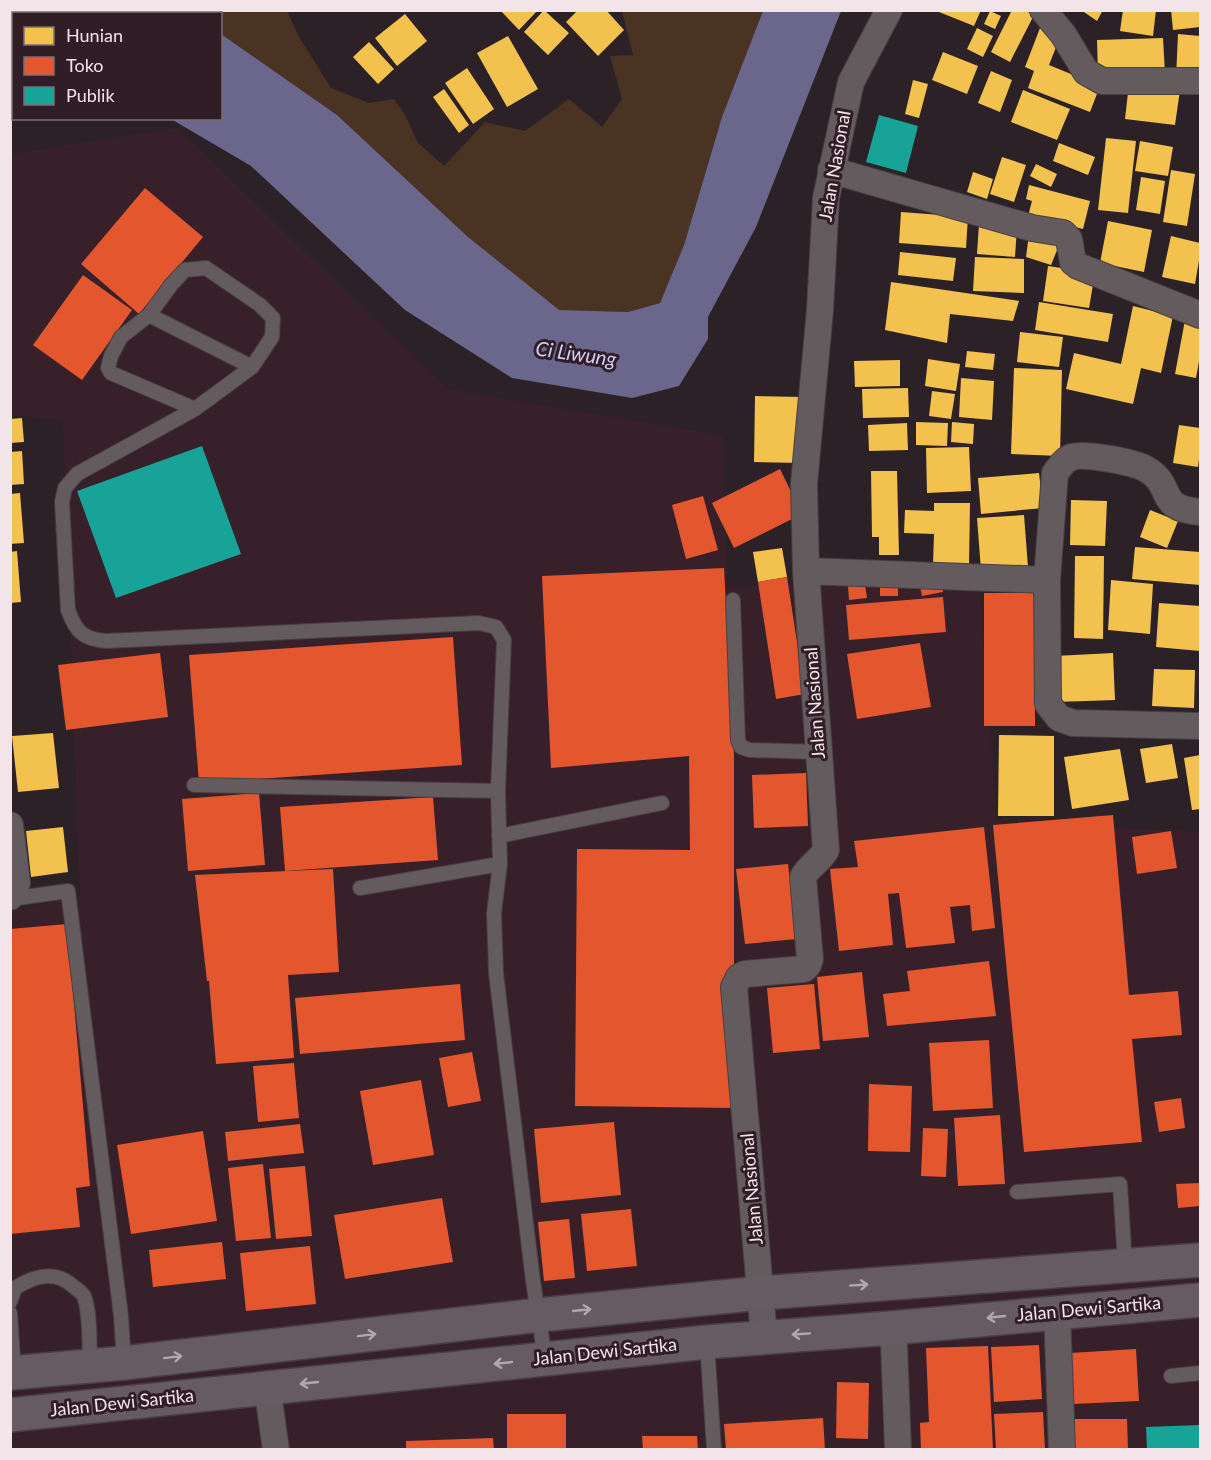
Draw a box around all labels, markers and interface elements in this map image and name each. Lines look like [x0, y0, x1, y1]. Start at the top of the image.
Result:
legend [12, 12, 222, 120]
text: Hunian [66, 24, 123, 46]
text: Toko [66, 54, 103, 76]
text: Publik [66, 84, 115, 106]
street label: Jalan Nasional [813, 109, 855, 223]
water label: Ci Liwung [534, 335, 618, 371]
street label: Jalan Nasional [799, 646, 829, 760]
street label: Jalan Nasional [735, 1132, 767, 1246]
one-way arrow [849, 1279, 869, 1290]
street label: Jalan Dewi Sartika [1016, 1291, 1162, 1325]
one-way arrow [571, 1305, 591, 1316]
one-way arrow [986, 1312, 1006, 1323]
one-way arrow [357, 1329, 376, 1340]
one-way arrow [792, 1329, 812, 1340]
street label: Jalan Dewi Sartika [532, 1333, 678, 1369]
one-way arrow [163, 1352, 183, 1363]
one-way arrow [493, 1358, 513, 1369]
one-way arrow [300, 1378, 319, 1389]
street label: Jalan Dewi Sartika [49, 1384, 195, 1420]

